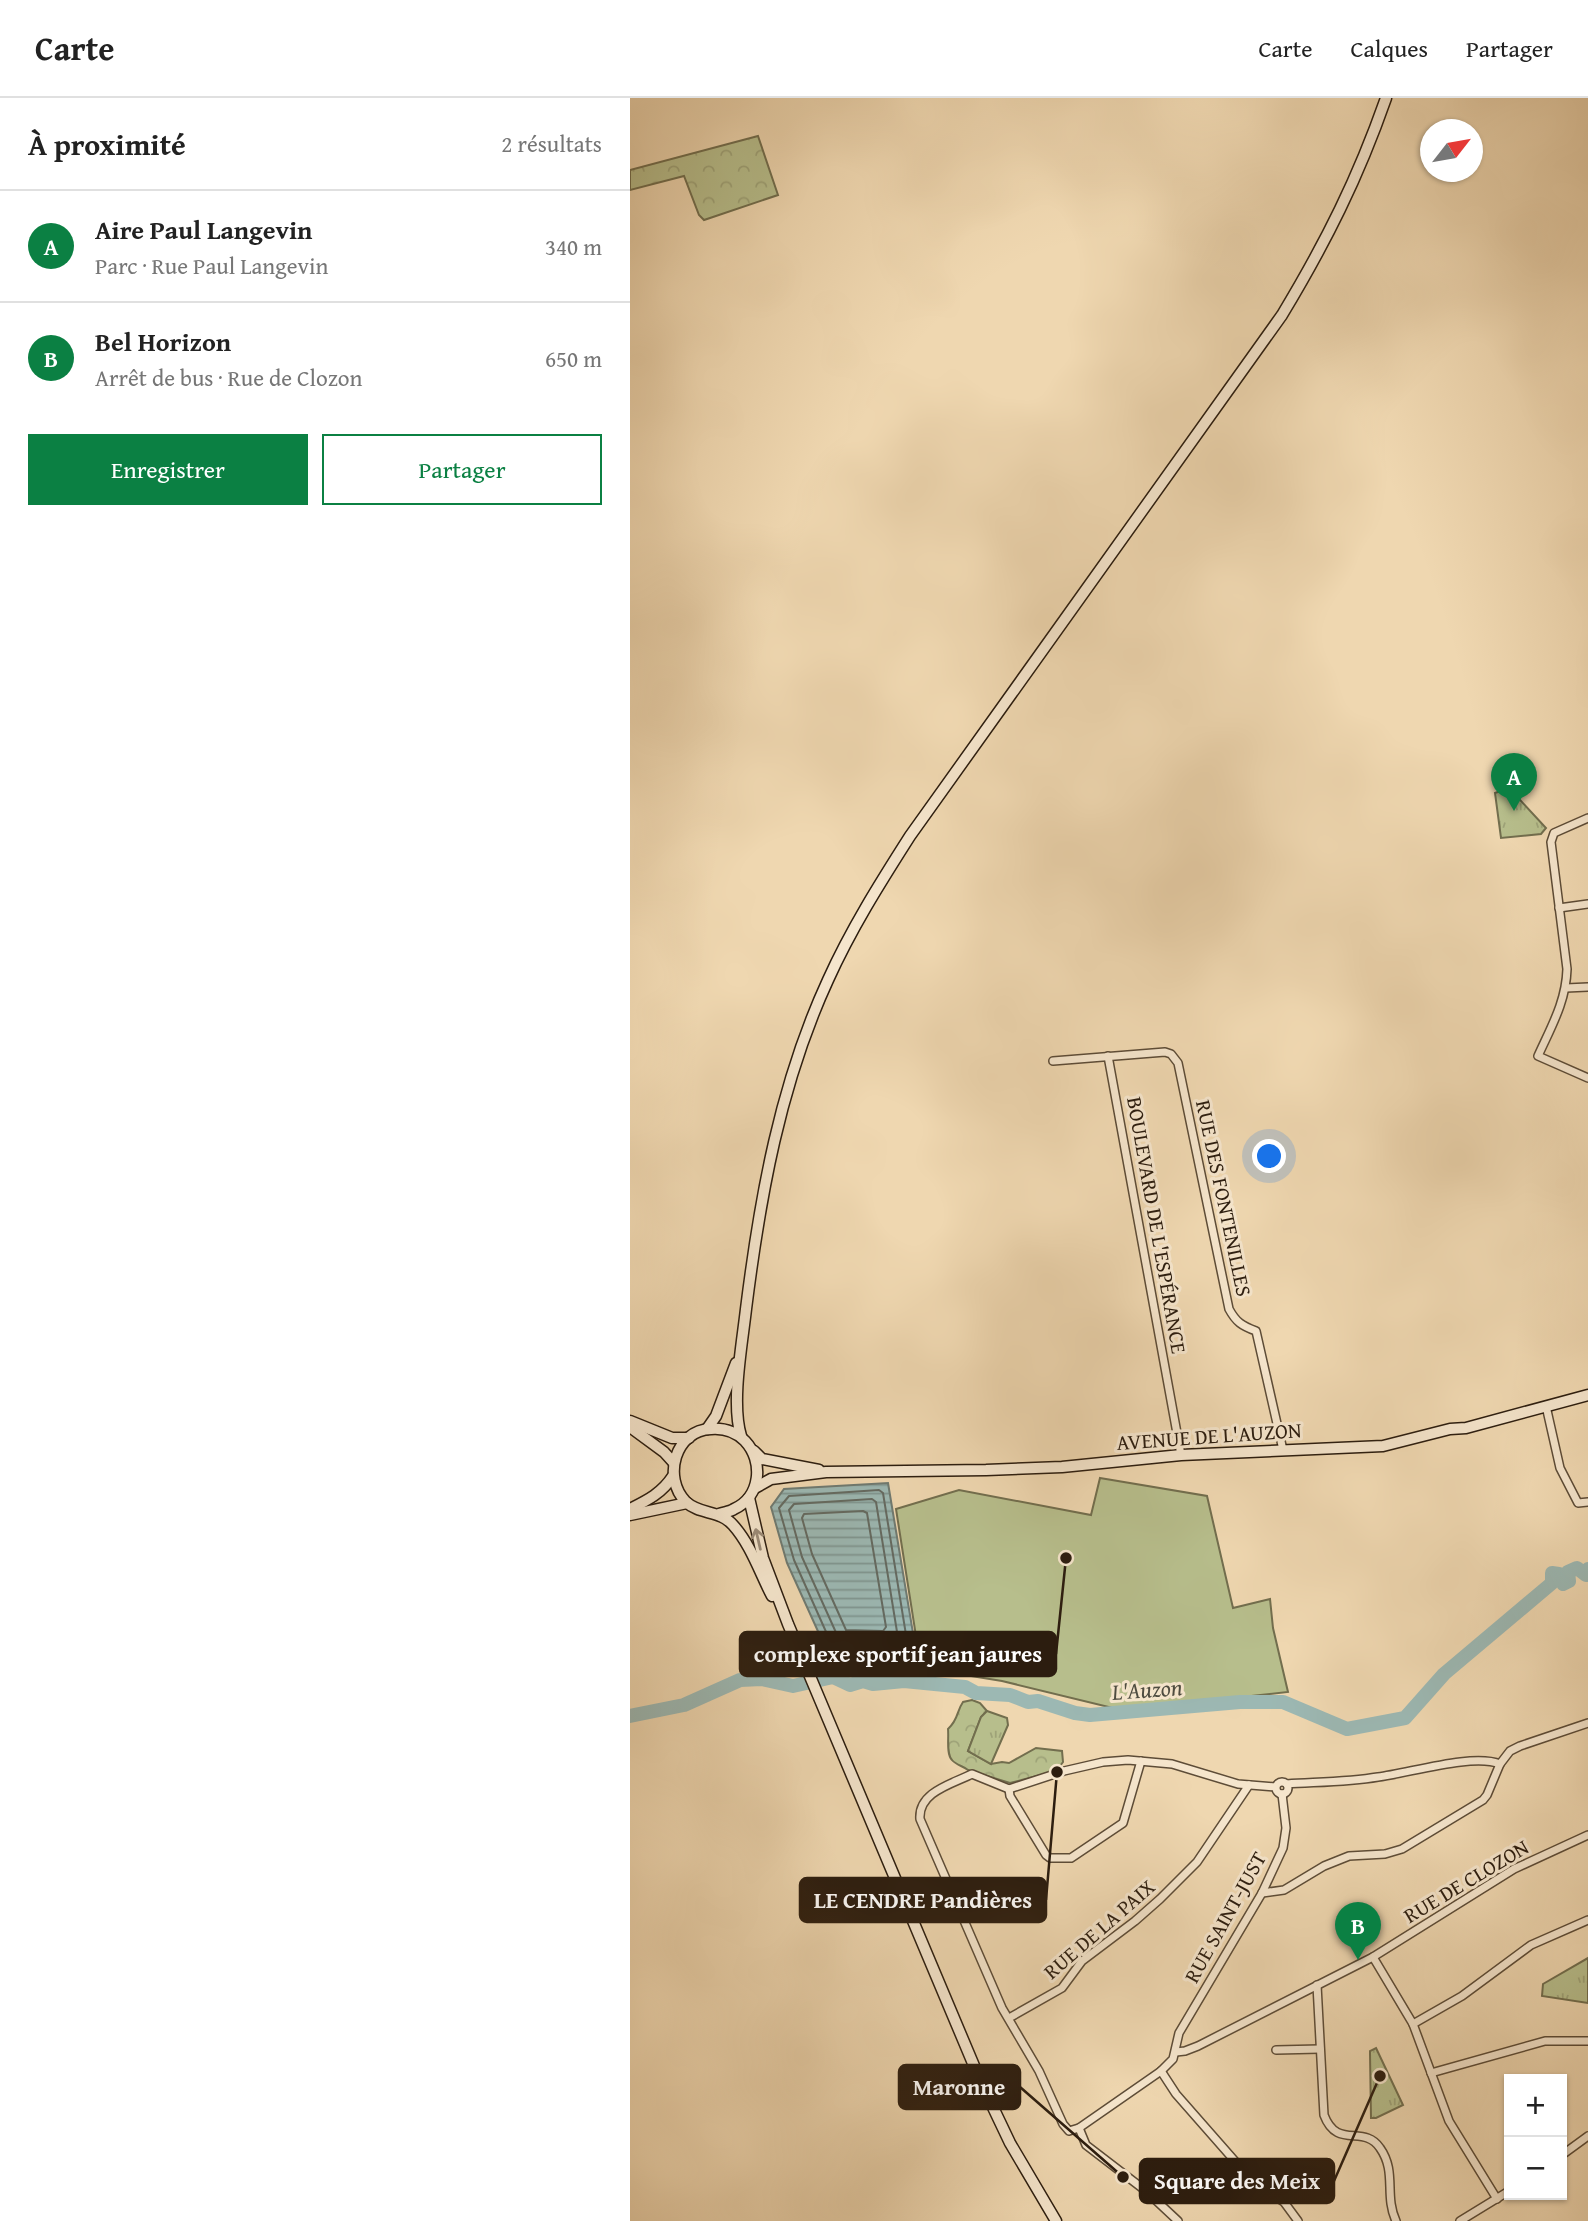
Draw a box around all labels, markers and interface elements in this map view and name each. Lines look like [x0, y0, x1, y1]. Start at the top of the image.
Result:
text: Carte [35, 24, 114, 72]
text: Carte [1258, 31, 1312, 66]
text: Calques [1350, 31, 1428, 66]
text: Partager [1466, 31, 1553, 66]
north arrow [1420, 119, 1483, 182]
text: À proximité [28, 122, 186, 166]
text: 2 résultats [501, 127, 602, 160]
text: Aire Paul Langevin [95, 210, 312, 249]
text: A [44, 230, 58, 263]
text: 340 m [545, 230, 602, 263]
text: Parc · Rue Paul Langevin [95, 249, 328, 282]
text: Bel Horizon [95, 322, 231, 361]
text: B [44, 342, 58, 375]
text: 650 m [545, 342, 602, 375]
text: Arrêt de bus · Rue de Clozon [95, 361, 363, 394]
button: Enregistrer [28, 434, 308, 505]
button: Partager [322, 434, 602, 505]
pin: A [1491, 753, 1537, 811]
street label: BOULEVARD DE L'ESPÉRANCE [1119, 1094, 1195, 1356]
street label: RUE DES FONTENILLES [1188, 1097, 1260, 1299]
your location [1252, 1139, 1286, 1173]
street label: AVENUE DE L'AUZON [1115, 1414, 1303, 1458]
one-way arrow [751, 1528, 764, 1551]
callout: complexe sportif jean jaures [740, 1632, 1056, 1676]
text: complexe sportif jean jaures [754, 1637, 1042, 1670]
water label: L'Auzon [1110, 1670, 1184, 1708]
street label: RUE DE CLOZON [1397, 1831, 1535, 1931]
street label: RUE SAINT-JUST [1176, 1846, 1274, 1988]
street label: RUE DE LA PAIX [1036, 1872, 1162, 1986]
callout: LE CENDRE Pandières [800, 1878, 1046, 1922]
text: LE CENDRE Pandières [814, 1883, 1032, 1916]
pin: B [1335, 1902, 1381, 1960]
callout: Maronne [899, 2065, 1020, 2109]
text: Maronne [913, 2070, 1005, 2103]
map controls [1504, 2074, 1567, 2200]
button: + [1504, 2074, 1567, 2137]
button: − [1504, 2137, 1567, 2200]
callout: Square des Meix [1140, 2159, 1334, 2203]
text: Square des Meix [1154, 2164, 1320, 2197]

